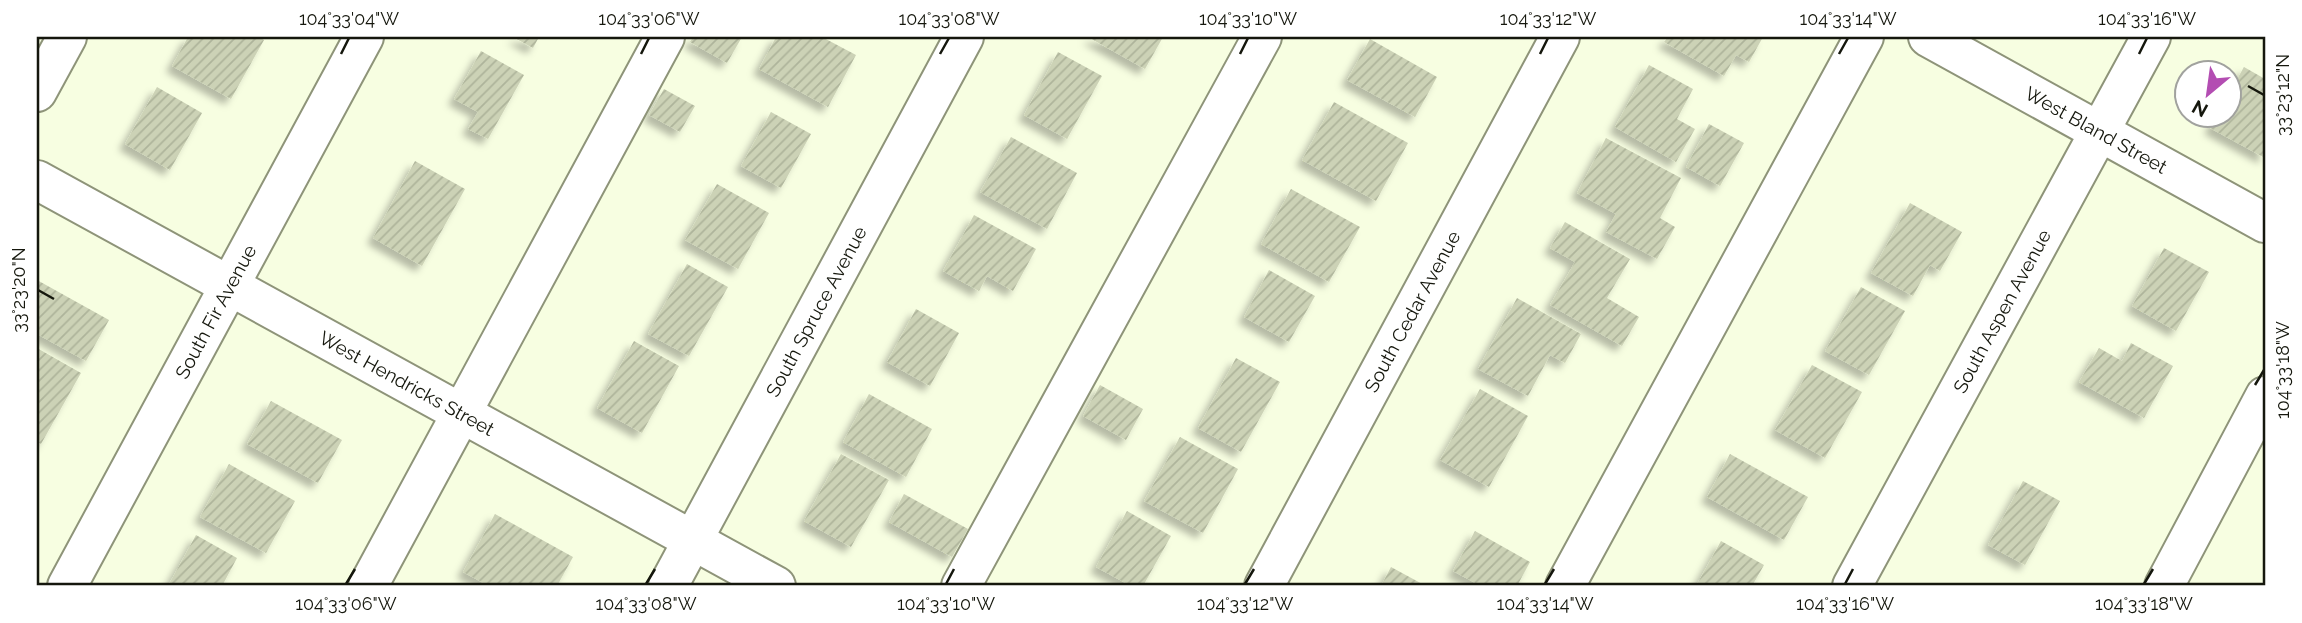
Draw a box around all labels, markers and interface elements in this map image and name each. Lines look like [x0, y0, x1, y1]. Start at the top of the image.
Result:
text: 104°33'04"W [299, 8, 399, 29]
text: 104°33'06"W [598, 8, 700, 29]
text: 104°33'08"W [898, 8, 1000, 29]
text: 104°33'10"W [1199, 8, 1297, 29]
text: 104°33'12"W [1500, 8, 1596, 29]
text: 104°33'14"W [1800, 8, 1897, 29]
text: 104°33'16"W [2098, 8, 2196, 29]
text: 33°23'12"N [2272, 54, 2293, 136]
north arrow [2172, 60, 2242, 130]
street label: West Bland Street [2021, 82, 2172, 178]
text: N [2188, 96, 2211, 122]
street label: South Spruce Avenue [761, 222, 871, 400]
street label: South Aspen Avenue [1948, 226, 2055, 397]
street label: South Cedar Avenue [1360, 227, 1464, 396]
street label: South Fir Avenue [170, 241, 261, 382]
text: 33°23'20"N [8, 247, 29, 333]
text: 104°33'18"W [2272, 321, 2293, 419]
street label: West Hendricks Street [316, 326, 499, 440]
text: 104°33'06"W [295, 593, 397, 614]
text: 104°33'08"W [595, 593, 697, 614]
text: 104°33'10"W [897, 593, 995, 614]
text: 104°33'12"W [1197, 593, 1293, 614]
text: 104°33'14"W [1497, 593, 1594, 614]
text: 104°33'16"W [1796, 593, 1894, 614]
text: 104°33'18"W [2095, 593, 2193, 614]

